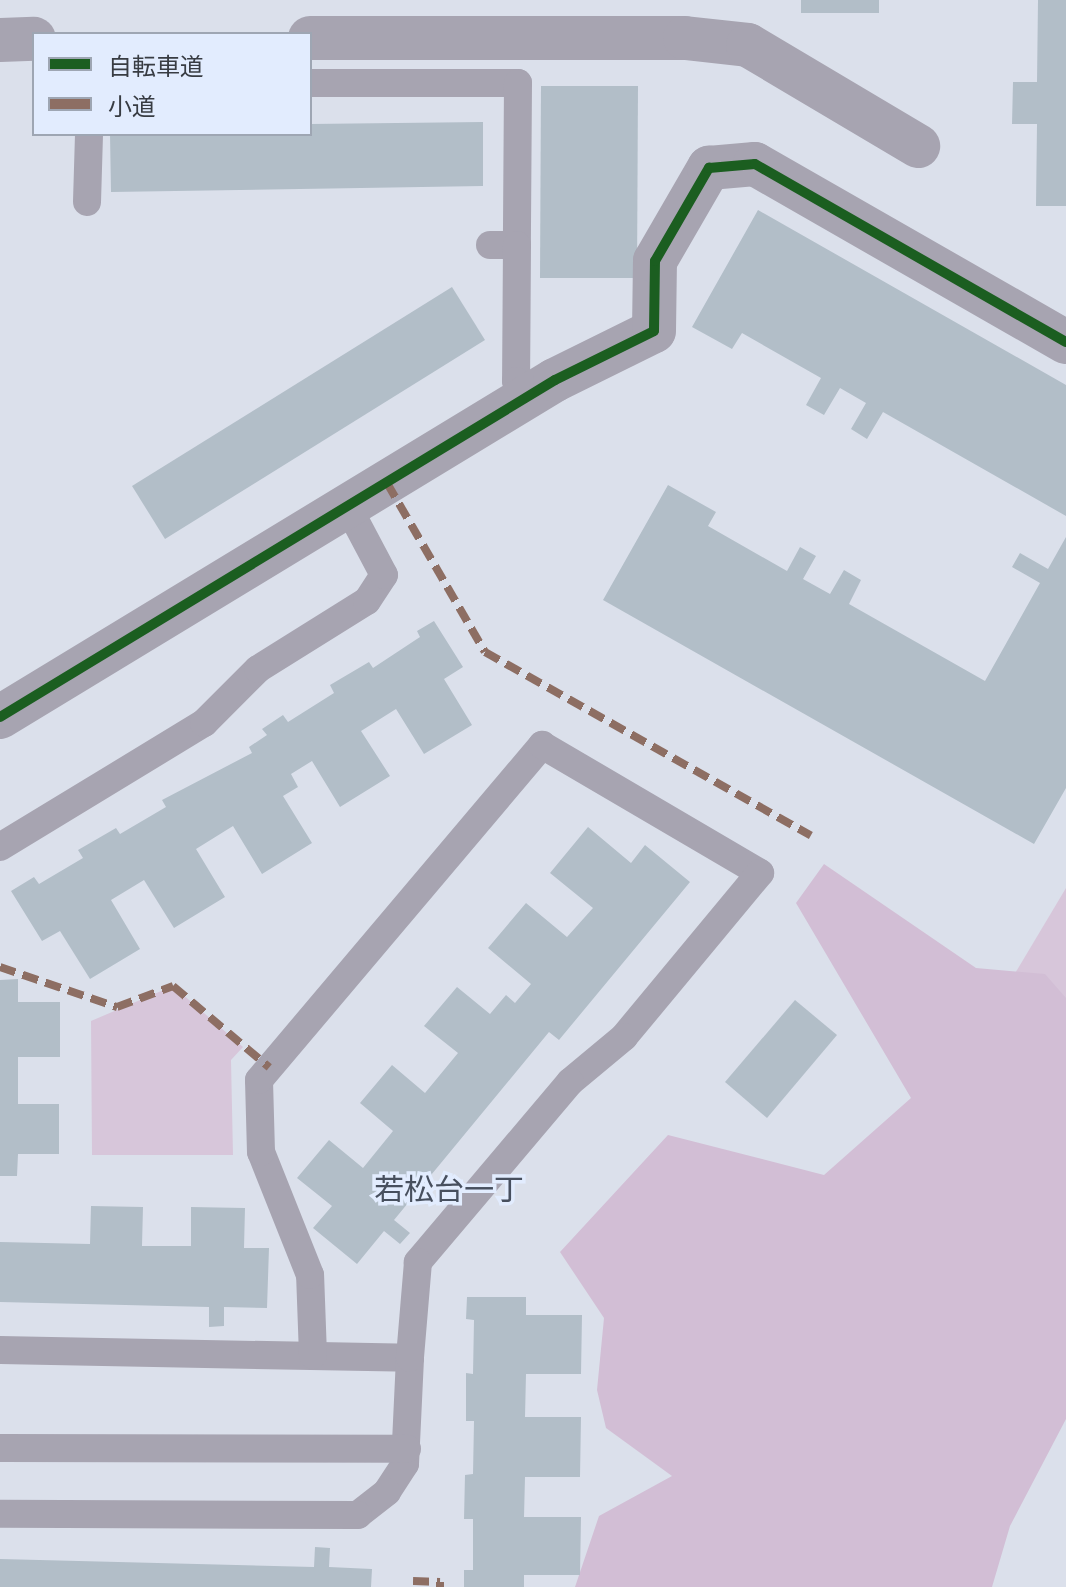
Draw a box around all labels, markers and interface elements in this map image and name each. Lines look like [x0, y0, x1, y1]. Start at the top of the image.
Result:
legend [32, 32, 312, 136]
text: 自転車道 [108, 53, 204, 80]
text: 小道 [108, 93, 156, 120]
district label: 若松台一丁 [374, 1171, 524, 1207]

